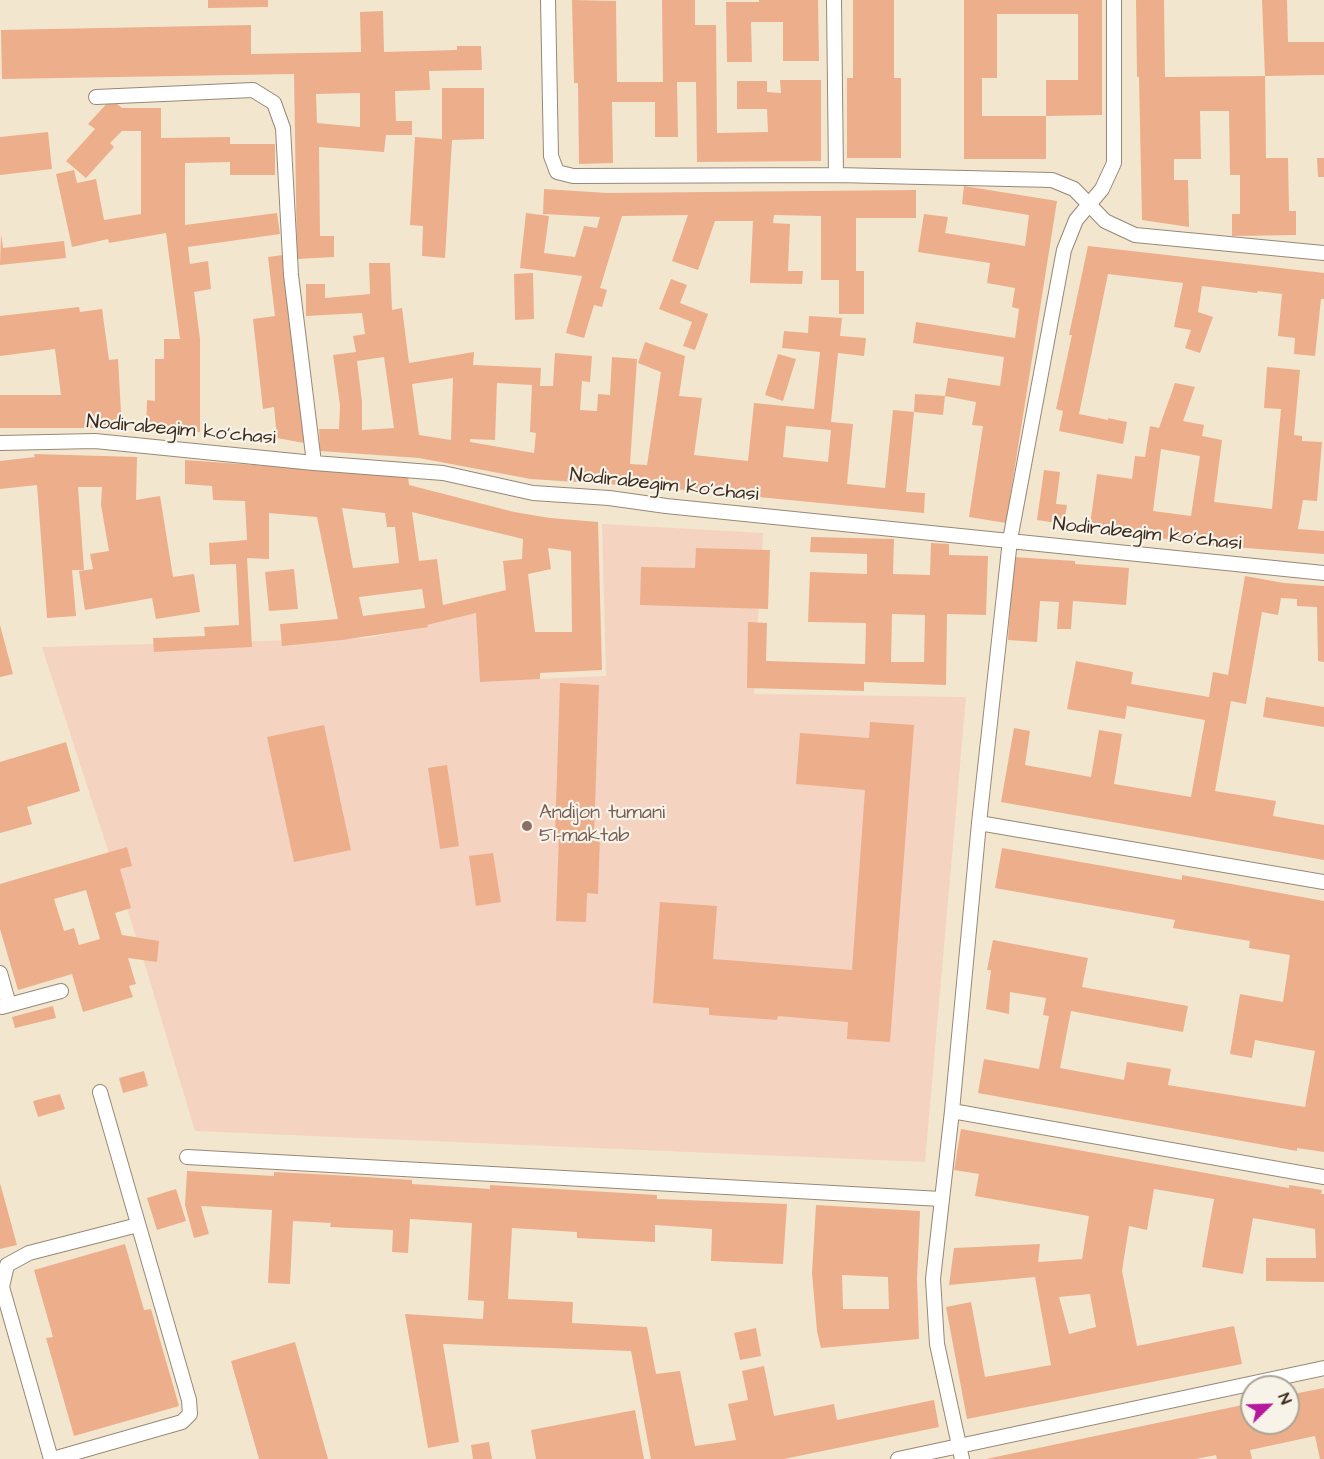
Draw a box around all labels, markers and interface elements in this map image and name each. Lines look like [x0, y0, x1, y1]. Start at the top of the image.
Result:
street label: Nodirabegim ko'chasi [85, 411, 277, 451]
street label: Nodirabegim ko'chasi [568, 464, 760, 508]
street label: Nodirabegim ko'chasi [1051, 513, 1243, 557]
place label: Andijon tumani 51-maktab [539, 802, 665, 849]
marker: Andijon tumani 51-maktab [520, 819, 534, 833]
north arrow [1240, 1375, 1300, 1435]
text: N [1273, 1390, 1297, 1408]

